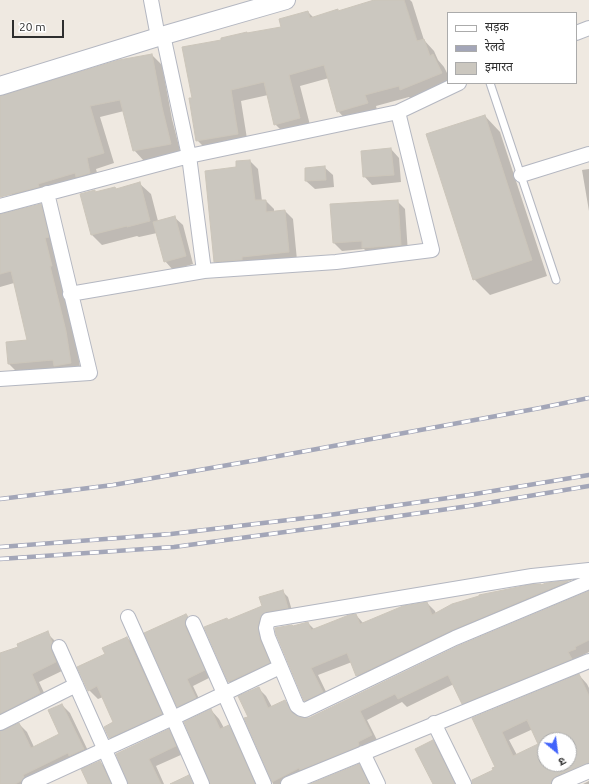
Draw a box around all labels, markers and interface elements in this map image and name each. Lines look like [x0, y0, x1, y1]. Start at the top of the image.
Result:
scale bar [14, 12, 66, 38]
legend [447, 12, 577, 84]
text: 20 m [19, 20, 46, 33]
text: सड़क [485, 20, 509, 33]
text: रेलवे [485, 40, 505, 53]
text: इमारत [485, 60, 513, 73]
north arrow [537, 732, 577, 772]
text: उ [557, 755, 568, 768]

